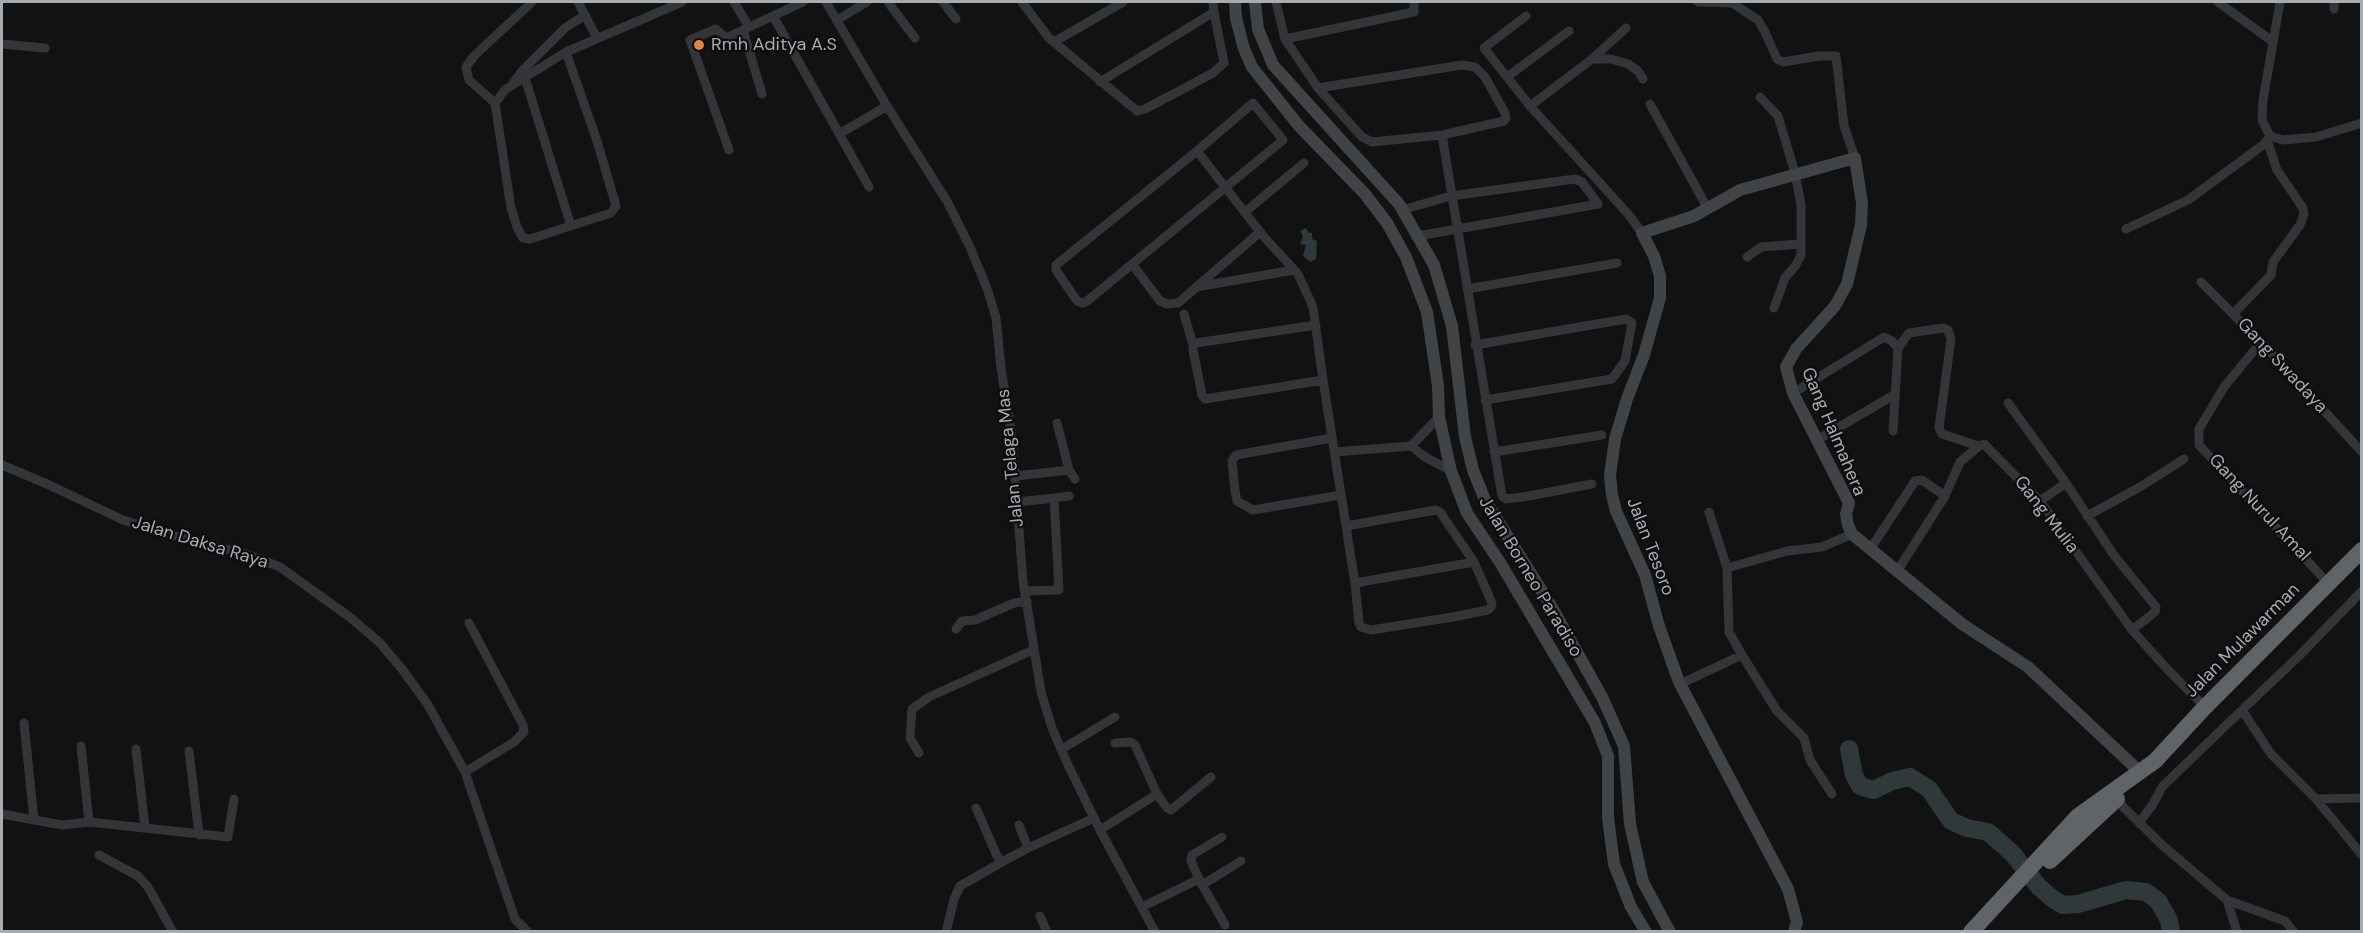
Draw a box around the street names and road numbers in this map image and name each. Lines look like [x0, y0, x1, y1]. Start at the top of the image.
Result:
street label: Gang Swadaya [2232, 314, 2332, 418]
street label: Gang Halmahera [1796, 364, 1870, 500]
street label: Jalan Telaga Mas [993, 388, 1029, 528]
street label: Gang Nurul Amal [2204, 450, 2314, 566]
street label: Gang Mulia [2009, 472, 2083, 558]
street label: Jalan Borneo Paradiso [1473, 493, 1587, 661]
street label: Jalan Tesoro [1621, 495, 1679, 599]
street label: Jalan Daksa Raya [129, 512, 271, 574]
street label: Jalan Mulawarman [2181, 579, 2305, 703]

